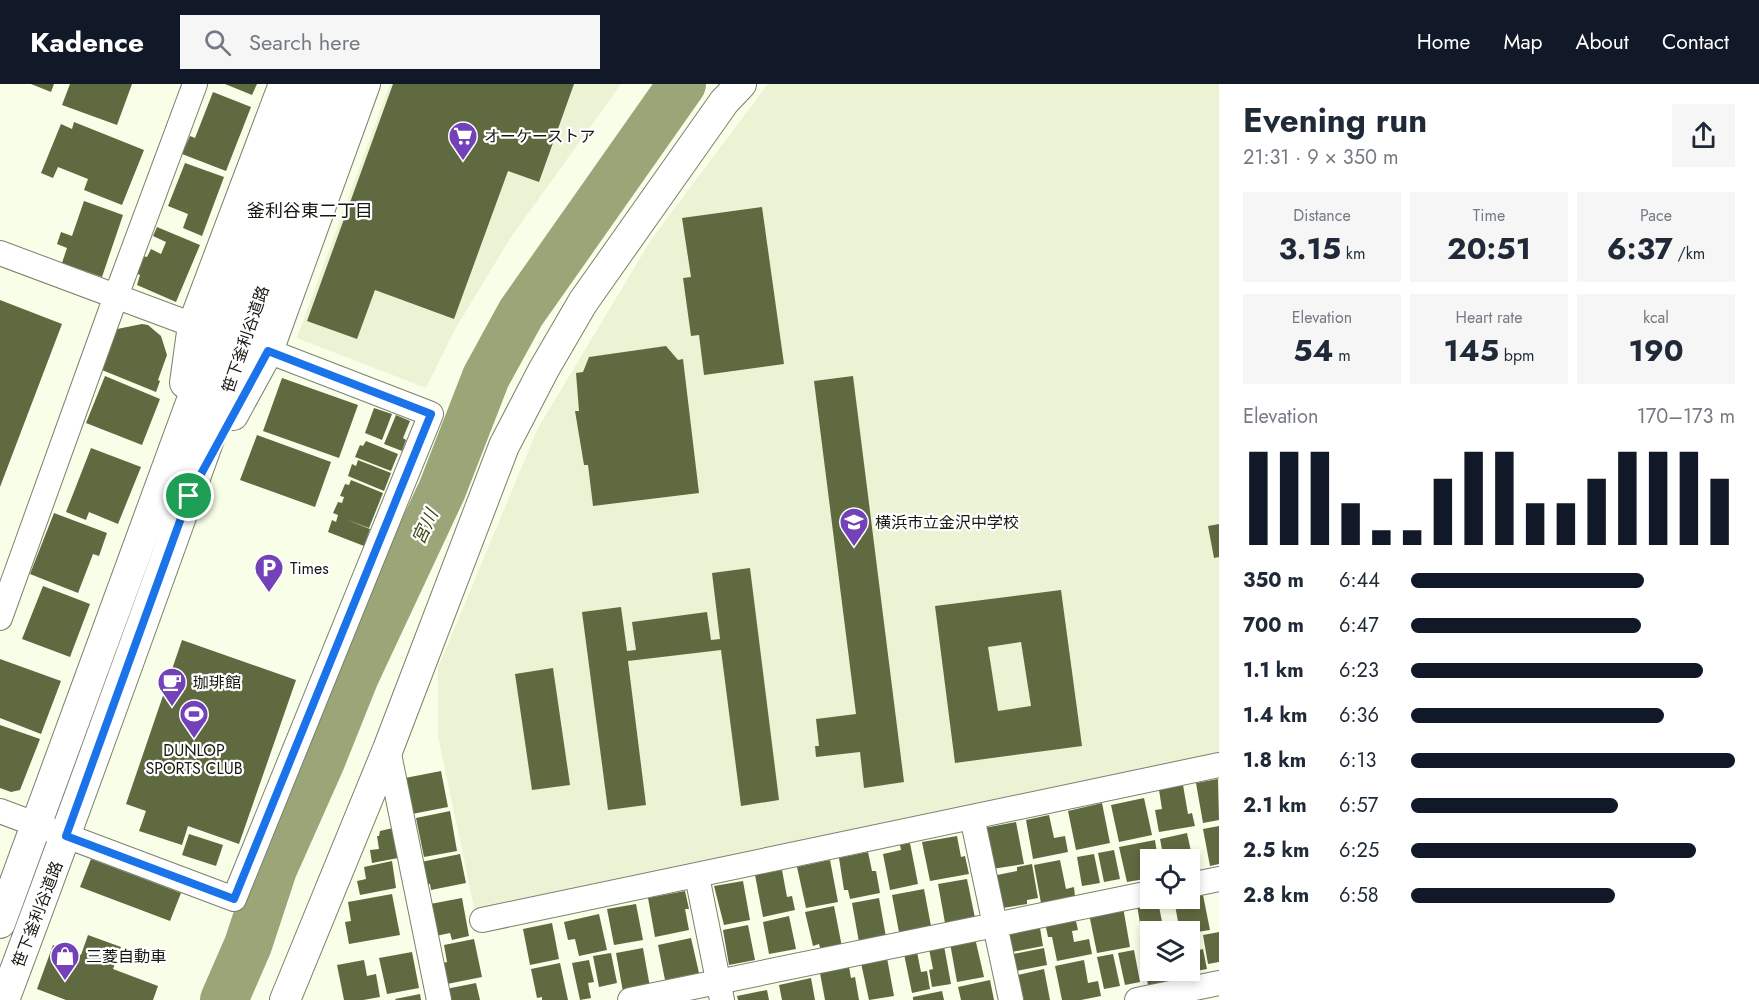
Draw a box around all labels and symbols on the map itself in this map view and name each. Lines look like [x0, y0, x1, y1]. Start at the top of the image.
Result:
supermarket icon: オーケーストア [447, 120, 479, 162]
place label: オーケーストア [484, 125, 595, 148]
district label: 釜利谷東二丁目 [247, 198, 373, 224]
street label: 笹下釜利谷道路 [216, 282, 275, 396]
pin [163, 470, 214, 521]
water label: 宮川 [406, 503, 445, 549]
school or university icon: 横浜市立金沢中学校 [838, 506, 870, 548]
place label: 横浜市立金沢中学校 [875, 511, 1019, 534]
parking icon: Times [253, 552, 285, 594]
place label: Times [290, 557, 329, 580]
cafe icon: 珈琲館 [156, 666, 188, 708]
place label: 珈琲館 [193, 671, 241, 694]
sports icon: DUNLOP SPORTS CLUB [178, 698, 210, 740]
place label: DUNLOP SPORTS CLUB [145, 739, 243, 780]
street label: 笹下釜利谷道路 [7, 858, 68, 971]
shop icon: 三菱自動車 [49, 940, 81, 982]
place label: 三菱自動車 [86, 945, 166, 968]

